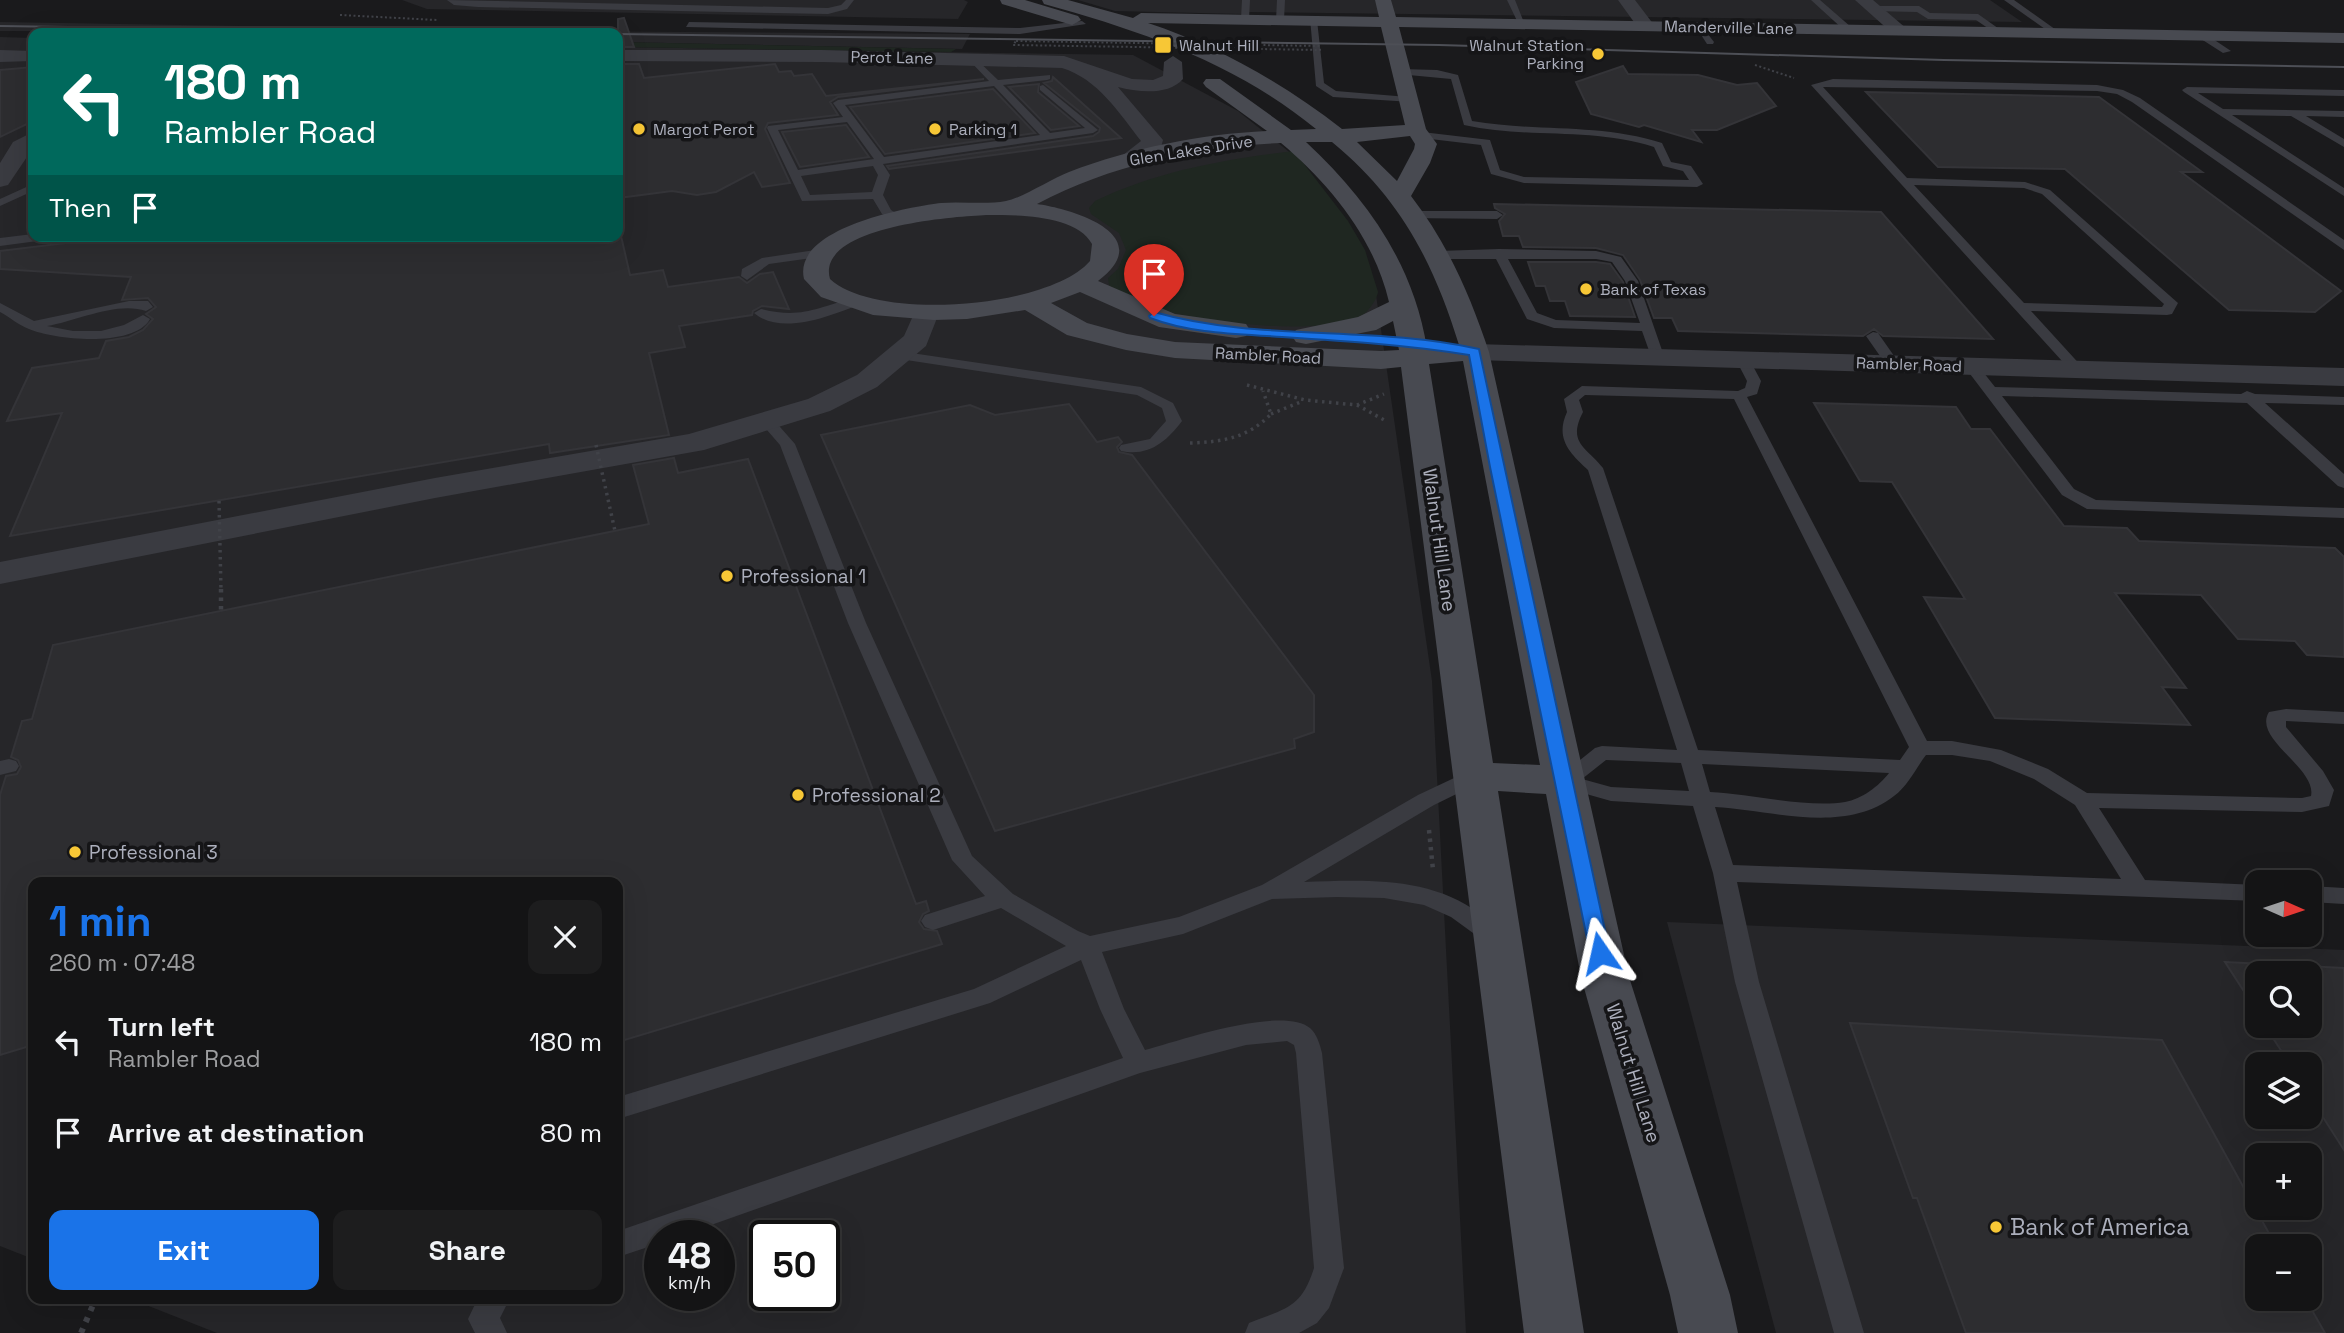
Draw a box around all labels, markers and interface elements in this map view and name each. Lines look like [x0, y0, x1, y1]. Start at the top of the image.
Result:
street label: Manderville Lane [1664, 16, 1794, 39]
marker: Walnut Hill [1153, 35, 1173, 55]
place label: Walnut Hill [1179, 35, 1259, 56]
place label: Walnut Station Parking [1469, 35, 1584, 74]
street label: Perot Lane [850, 46, 934, 69]
marker: Walnut Station Parking [1590, 46, 1606, 62]
text: 180 m [164, 51, 302, 113]
icon: left [49, 56, 140, 147]
text: Rambler Road [164, 112, 376, 152]
place label: Margot Perot [653, 119, 755, 140]
place label: Parking 1 [949, 119, 1017, 140]
marker: Margot Perot [631, 121, 647, 137]
marker: Parking 1 [927, 121, 943, 137]
street label: Glen Lakes Drive [1128, 130, 1254, 171]
icon: arrive [126, 189, 164, 227]
text: Then [49, 191, 112, 225]
pin [1124, 244, 1184, 316]
icon: arrive [1135, 255, 1173, 293]
place label: Bank of Texas [1600, 279, 1706, 300]
marker: Bank of Texas [1578, 281, 1594, 297]
street label: Rambler Road [1214, 342, 1322, 369]
street label: Rambler Road [1856, 352, 1962, 377]
street label: Walnut Hill Lane [1417, 467, 1462, 613]
place label: Professional 1 [741, 564, 866, 589]
marker: Professional 1 [719, 568, 735, 584]
place label: Professional 2 [812, 783, 941, 808]
marker: Professional 2 [790, 787, 806, 803]
place label: Professional 3 [89, 840, 218, 865]
marker: Professional 3 [67, 844, 83, 860]
north arrow [2245, 870, 2322, 947]
map controls [2245, 870, 2322, 1311]
text: 1 min [49, 895, 152, 948]
button: close [528, 900, 602, 974]
position arrow [1563, 916, 1637, 990]
text: 260 m · 07:48 [49, 948, 195, 978]
button: search [2245, 961, 2322, 1038]
street label: Walnut Hill Lane [1600, 1001, 1667, 1146]
text: Turn left [108, 1010, 215, 1044]
icon: left [49, 1023, 87, 1061]
text: 180 m [529, 1025, 602, 1059]
text: Rambler Road [108, 1044, 261, 1074]
button: layers [2245, 1052, 2322, 1129]
icon: arrive [49, 1114, 87, 1152]
text: Arrive at destination [108, 1116, 365, 1150]
text: 80 m [540, 1116, 602, 1150]
button: + [2245, 1143, 2322, 1220]
button: Exit [49, 1210, 319, 1290]
button: Share [333, 1210, 602, 1290]
place label: Bank of America [2010, 1212, 2190, 1242]
marker: Bank of America [1988, 1219, 2004, 1235]
speed limit sign: 50 [749, 1220, 840, 1311]
text: 48 [668, 1234, 711, 1278]
button: − [2245, 1234, 2322, 1311]
text: km/h [668, 1271, 711, 1294]

